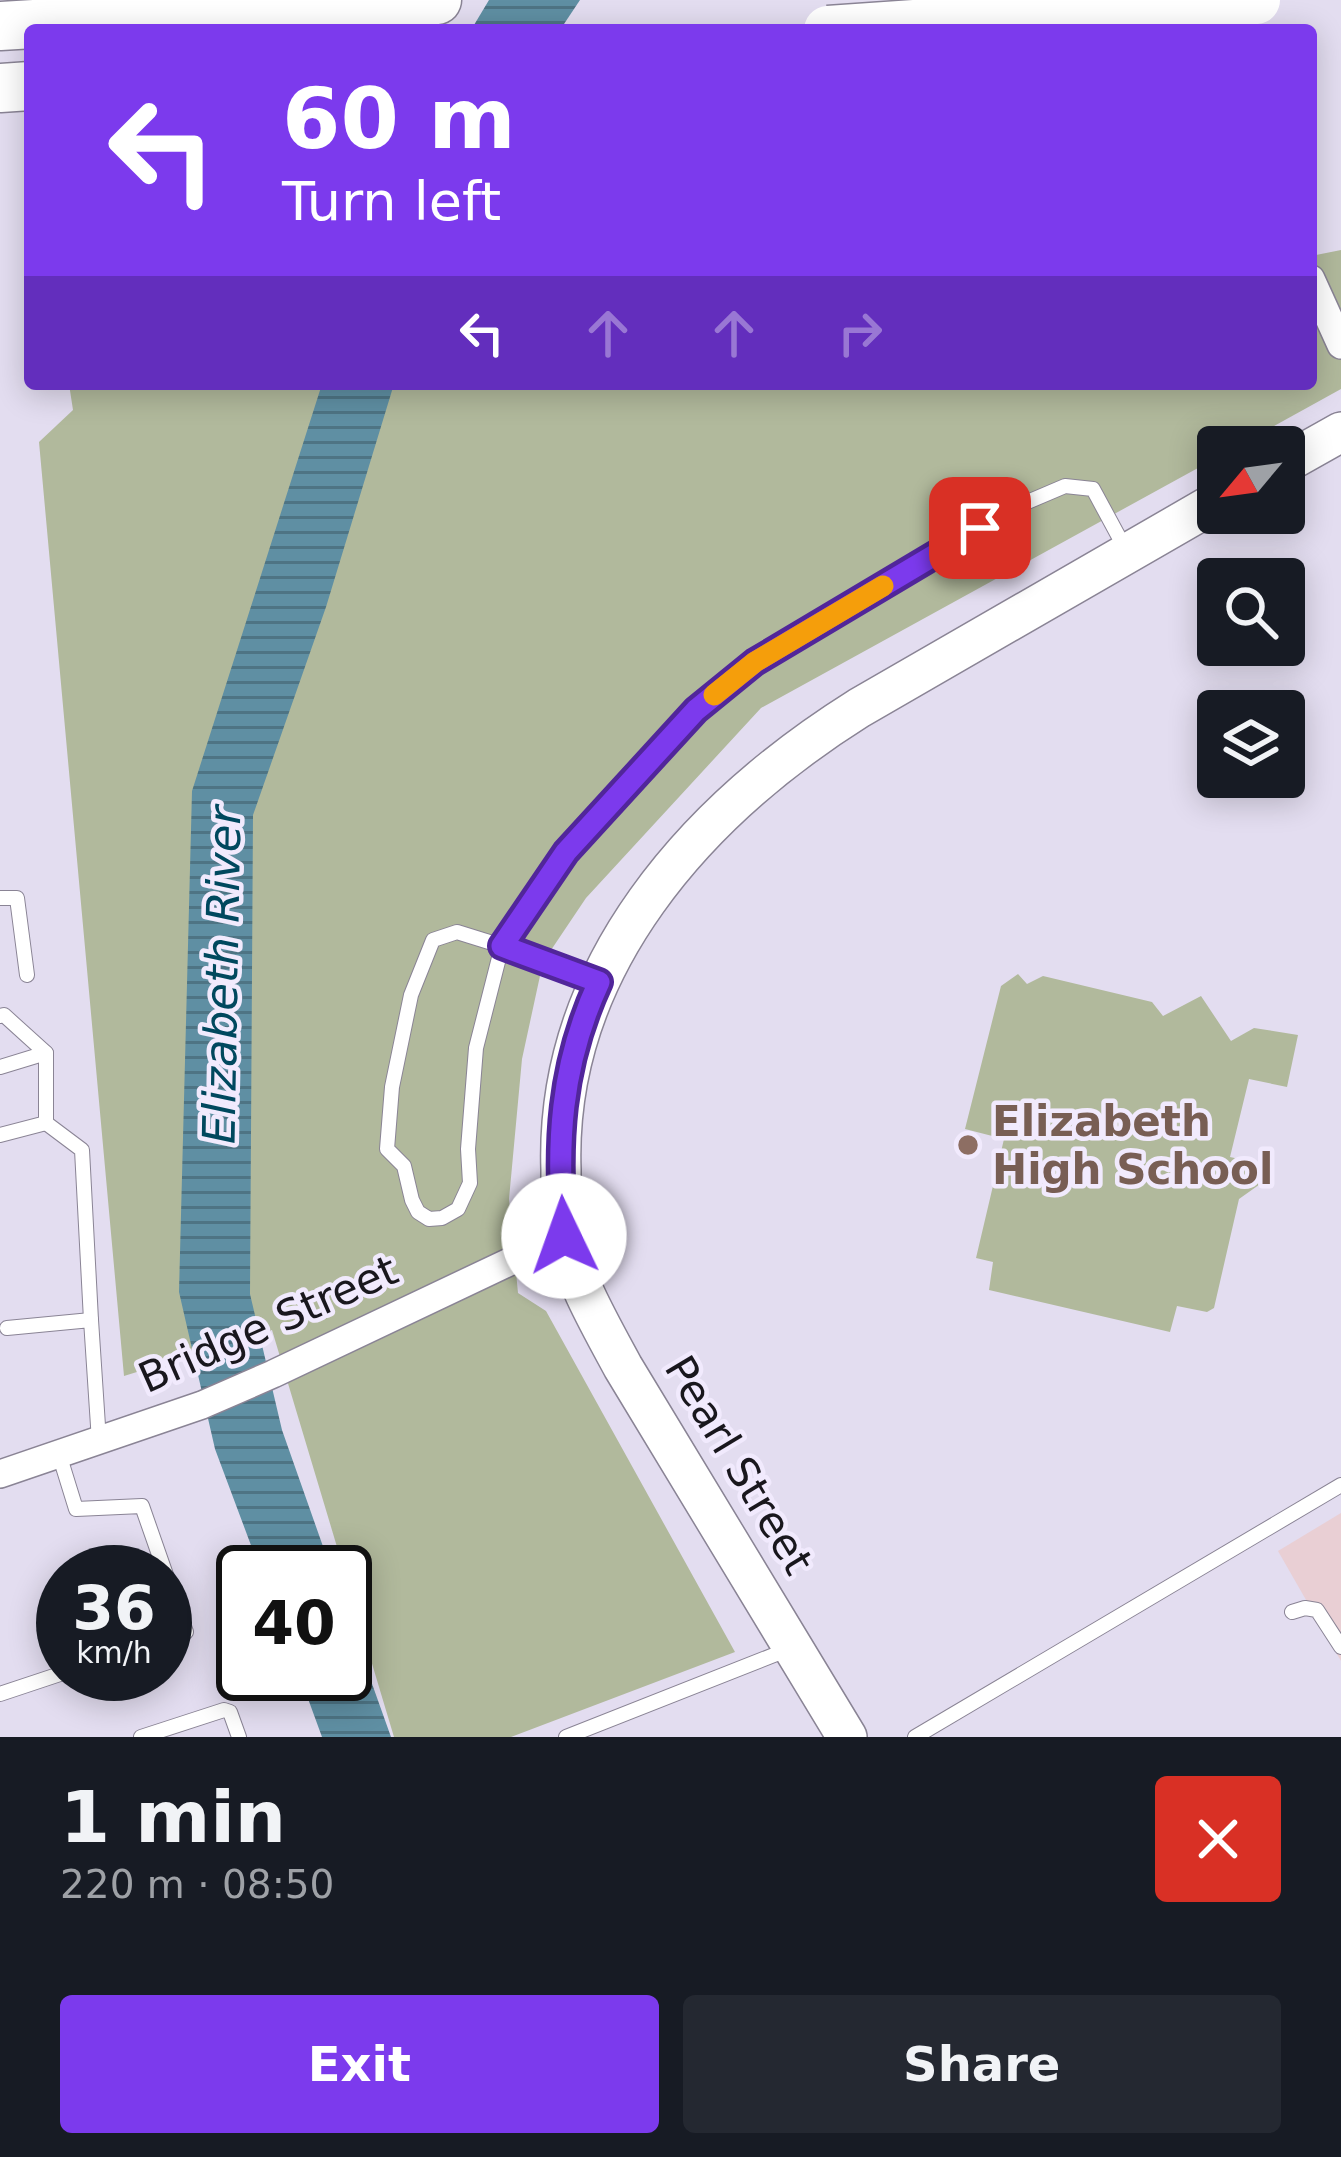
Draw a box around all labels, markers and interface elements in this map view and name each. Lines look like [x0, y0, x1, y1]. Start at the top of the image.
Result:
text: 60 m [282, 70, 516, 168]
icon: left [84, 72, 240, 228]
text: Turn left [282, 170, 501, 233]
icon: left [449, 300, 515, 366]
icon: ahead [575, 300, 641, 366]
icon: ahead [701, 300, 767, 366]
icon: right [827, 300, 893, 366]
north arrow [1197, 426, 1305, 534]
map controls [1197, 426, 1305, 798]
pin [929, 477, 1031, 579]
icon: arrive [947, 495, 1013, 561]
button: search [1197, 558, 1305, 666]
button: layers [1197, 690, 1305, 798]
water label: Elizabeth River [193, 803, 251, 1144]
place label: Elizabeth High School [992, 1097, 1273, 1194]
marker: Elizabeth High School [955, 1132, 981, 1158]
position arrow [501, 1173, 627, 1299]
street label: Bridge Street [131, 1245, 405, 1403]
street label: Pearl Street [655, 1347, 823, 1583]
speed limit sign: 40 [216, 1545, 372, 1701]
text: 36 [72, 1573, 156, 1643]
text: km/h [76, 1635, 152, 1670]
text: 1 min [60, 1775, 286, 1859]
button: close [1155, 1776, 1281, 1902]
text: 220 m · 08:50 [60, 1862, 334, 1907]
button: Exit [60, 1995, 659, 2133]
button: Share [683, 1995, 1281, 2133]

